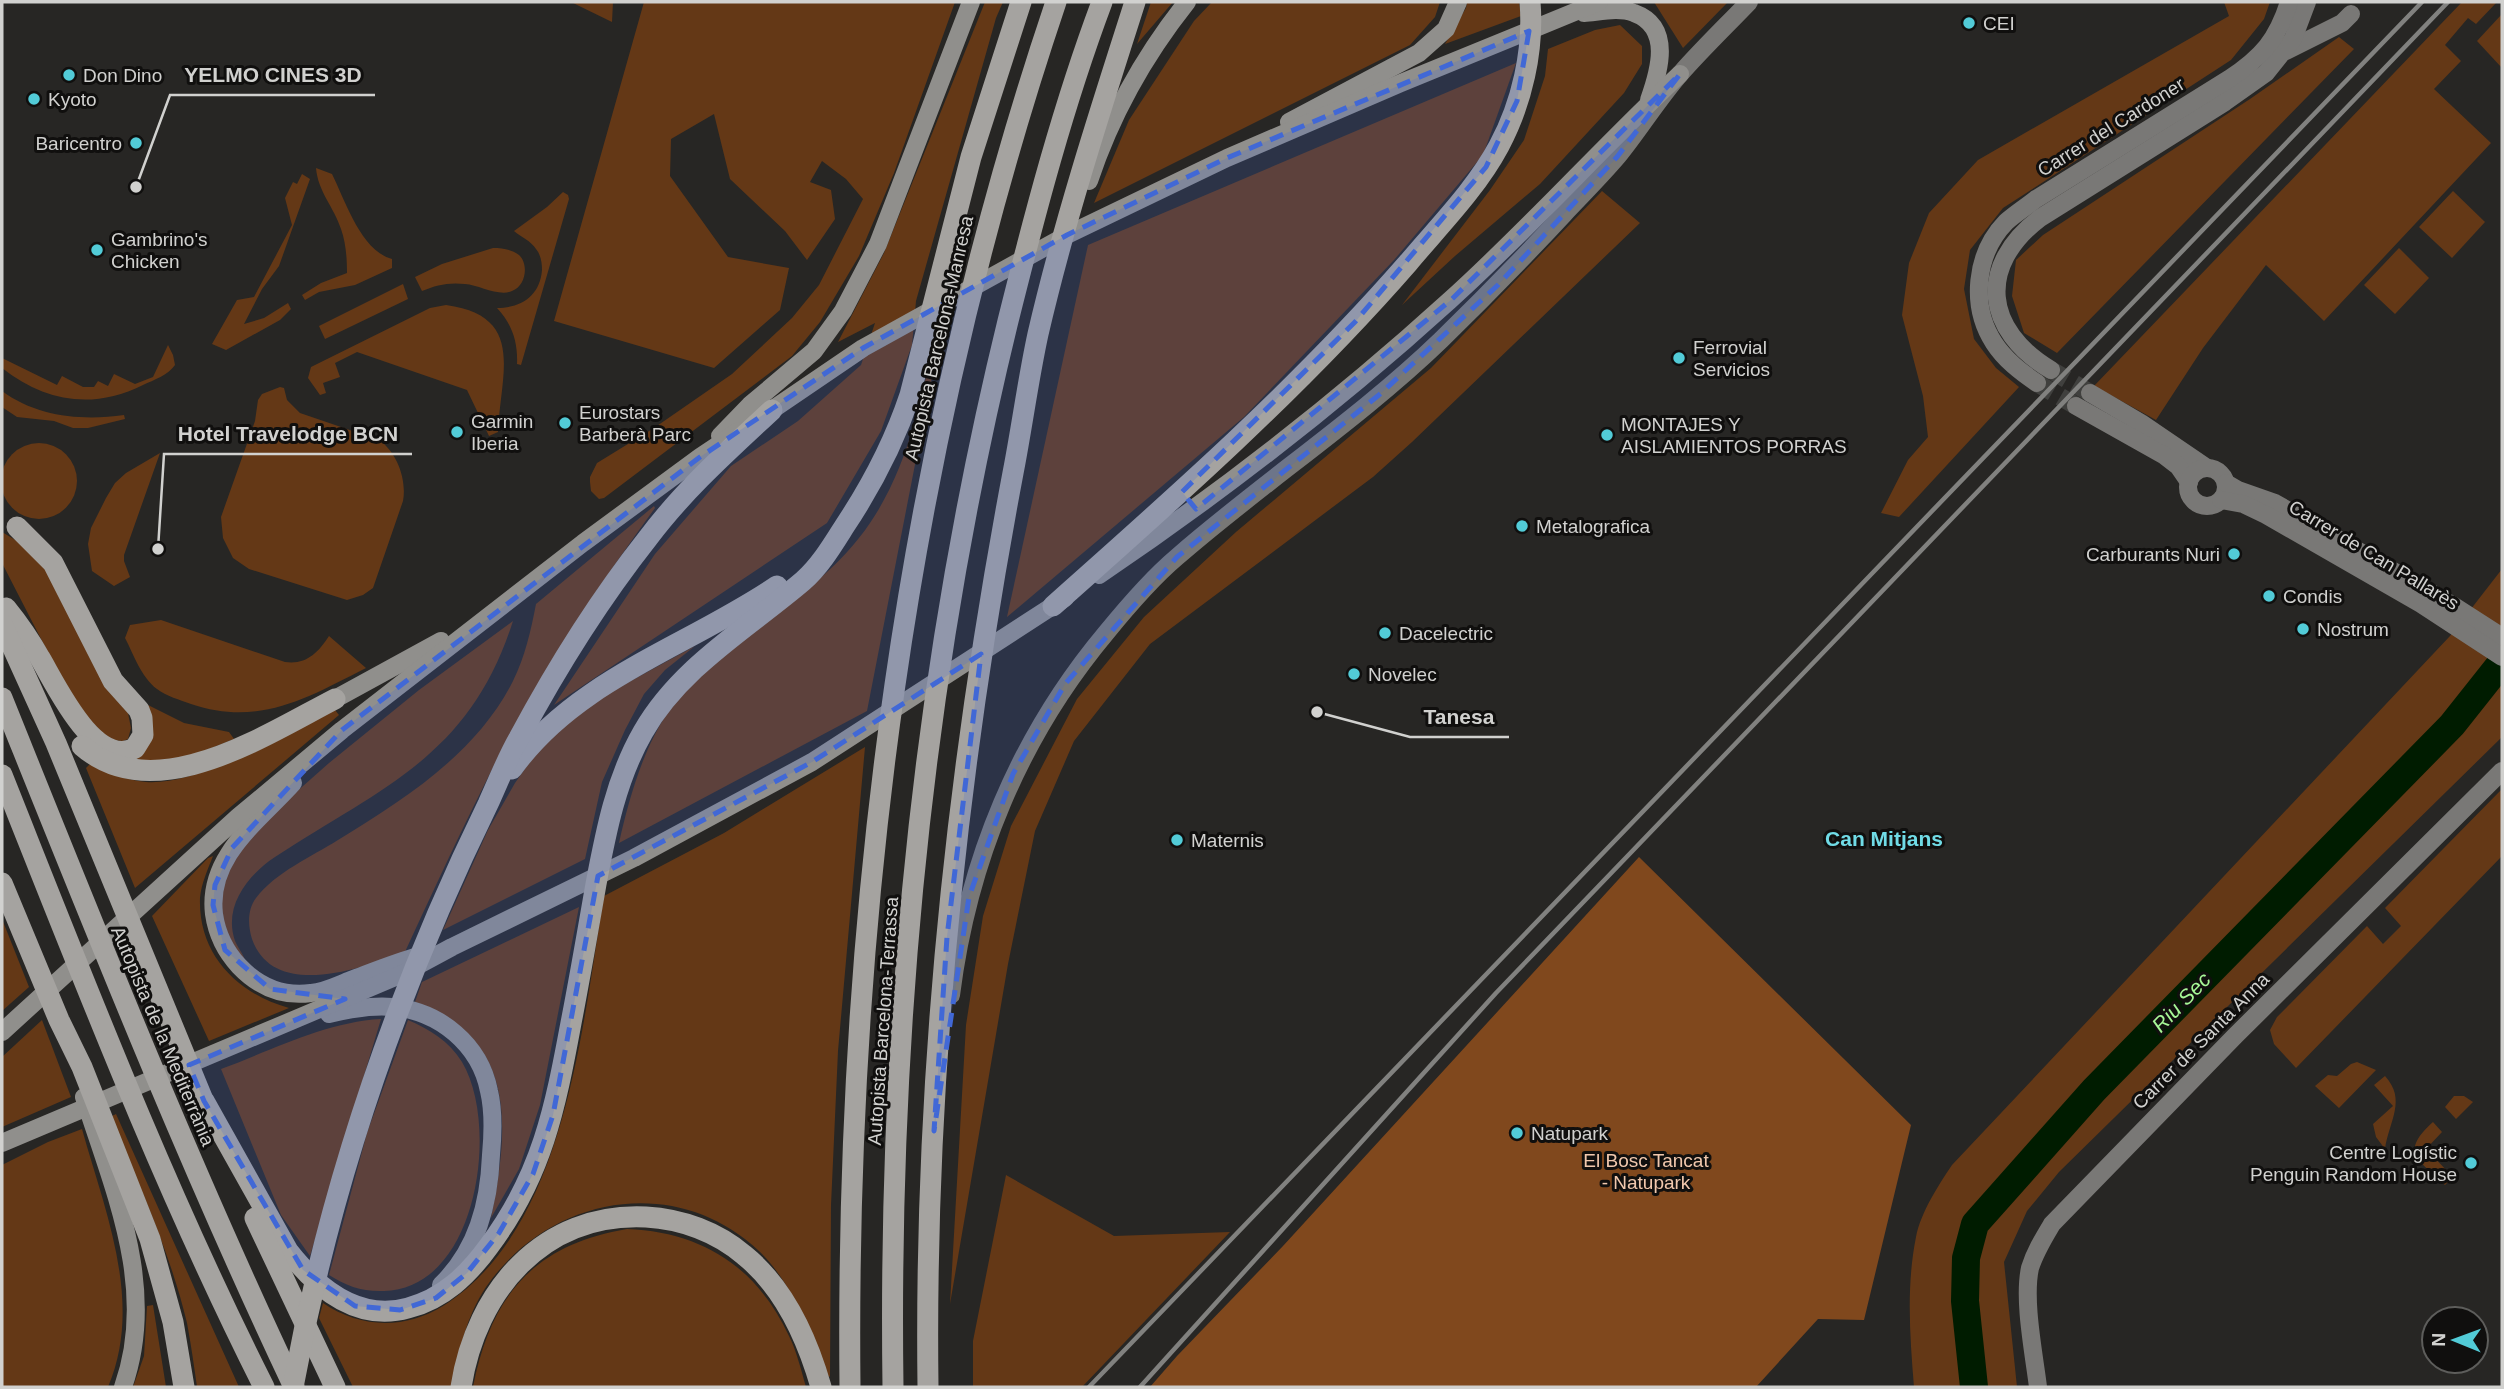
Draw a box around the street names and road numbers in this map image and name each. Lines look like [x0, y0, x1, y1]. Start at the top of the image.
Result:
street label: Carrer del Cardoner [2034, 73, 2189, 181]
street label: Autopista Barcelona-Manresa [901, 213, 977, 462]
street label: Carrer de Can Pallarès [2285, 496, 2463, 614]
street label: Autopista Barcelona-Terrassa [864, 896, 902, 1146]
street label: Autopista de la Mediterrània [107, 923, 219, 1149]
street label: Carrer de Santa Anna [2129, 968, 2274, 1113]

